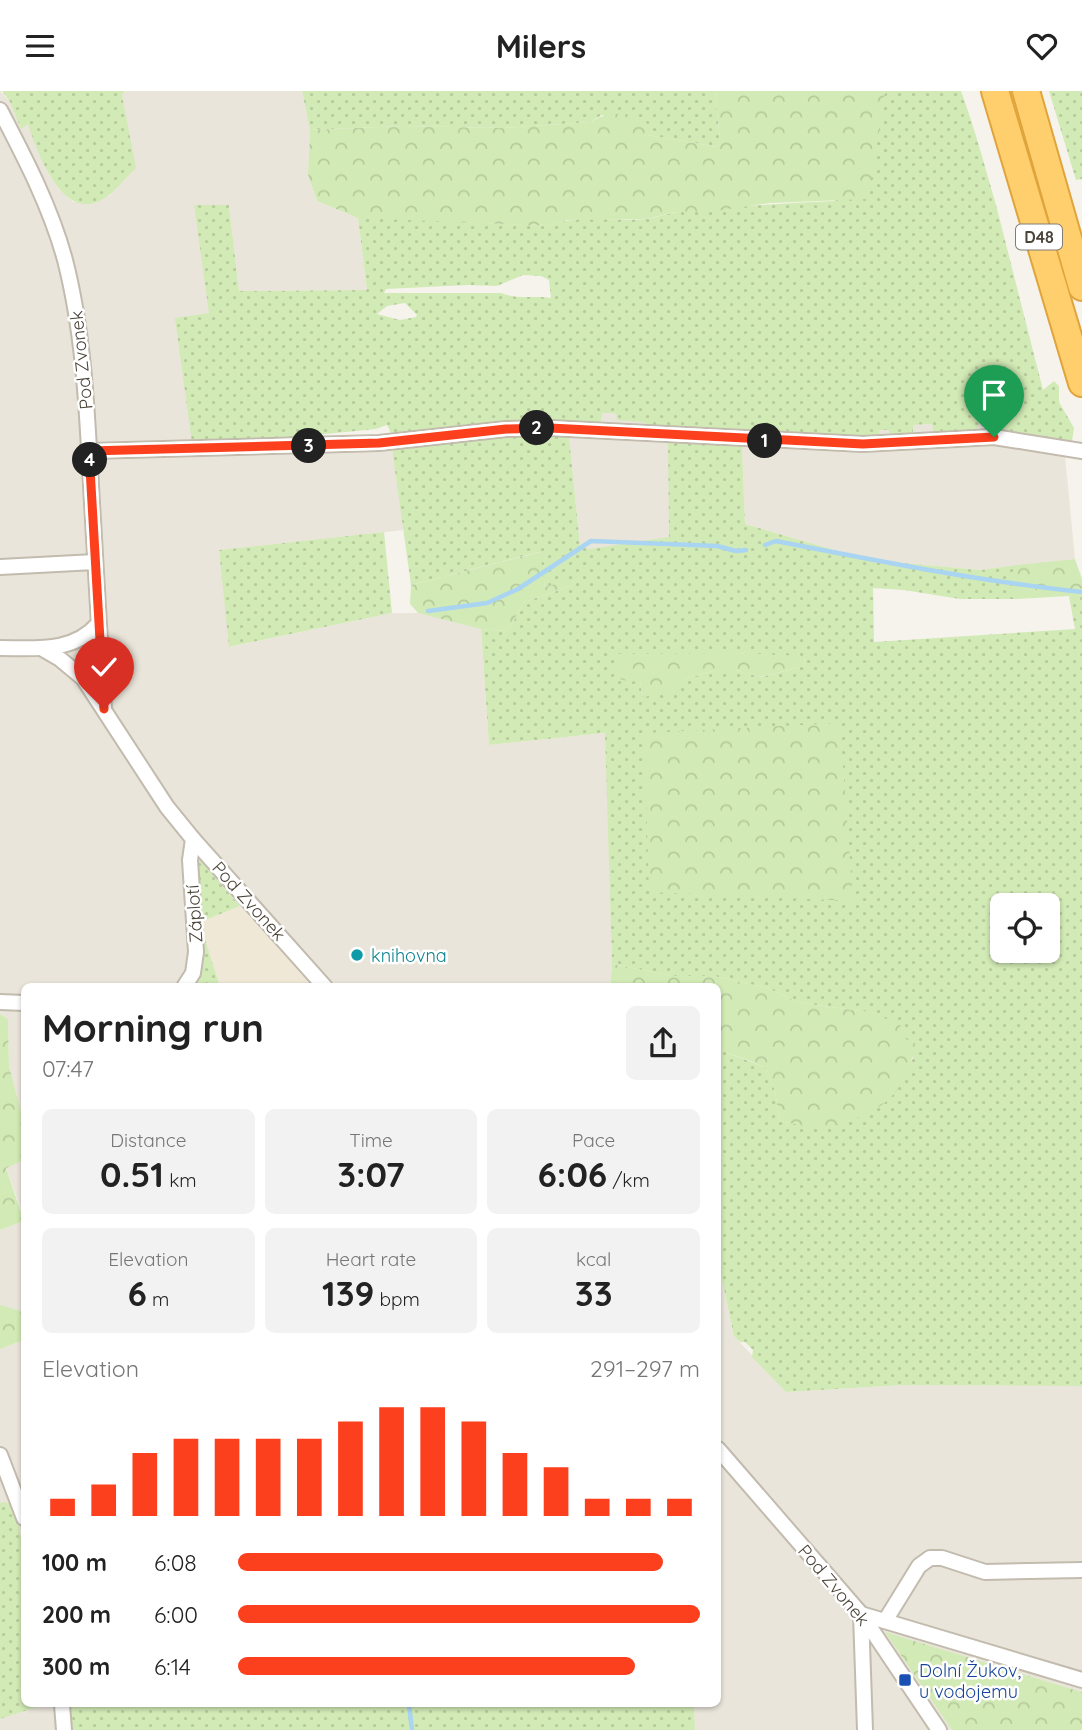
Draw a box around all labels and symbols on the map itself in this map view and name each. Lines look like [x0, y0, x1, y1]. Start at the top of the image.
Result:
road number: D48 [1016, 225, 1062, 249]
street label: Pod Zvonek [64, 309, 98, 411]
pin [964, 365, 1024, 437]
pin: 2 [520, 411, 554, 445]
pin: 1 [748, 423, 782, 459]
pin: 3 [292, 429, 326, 463]
pin: 4 [72, 443, 108, 477]
pin [74, 637, 134, 709]
street label: Pod Zvonek [207, 856, 291, 946]
street label: Záplotí [180, 884, 208, 944]
place label: knihovna [371, 944, 447, 967]
marker: knihovna [349, 947, 365, 963]
street label: Pod Zvonek [793, 1540, 875, 1630]
place label: Dolní Žukov, u vodojemu [919, 1659, 1021, 1703]
marker: Dolní Žukov, u vodojemu [897, 1672, 913, 1688]

